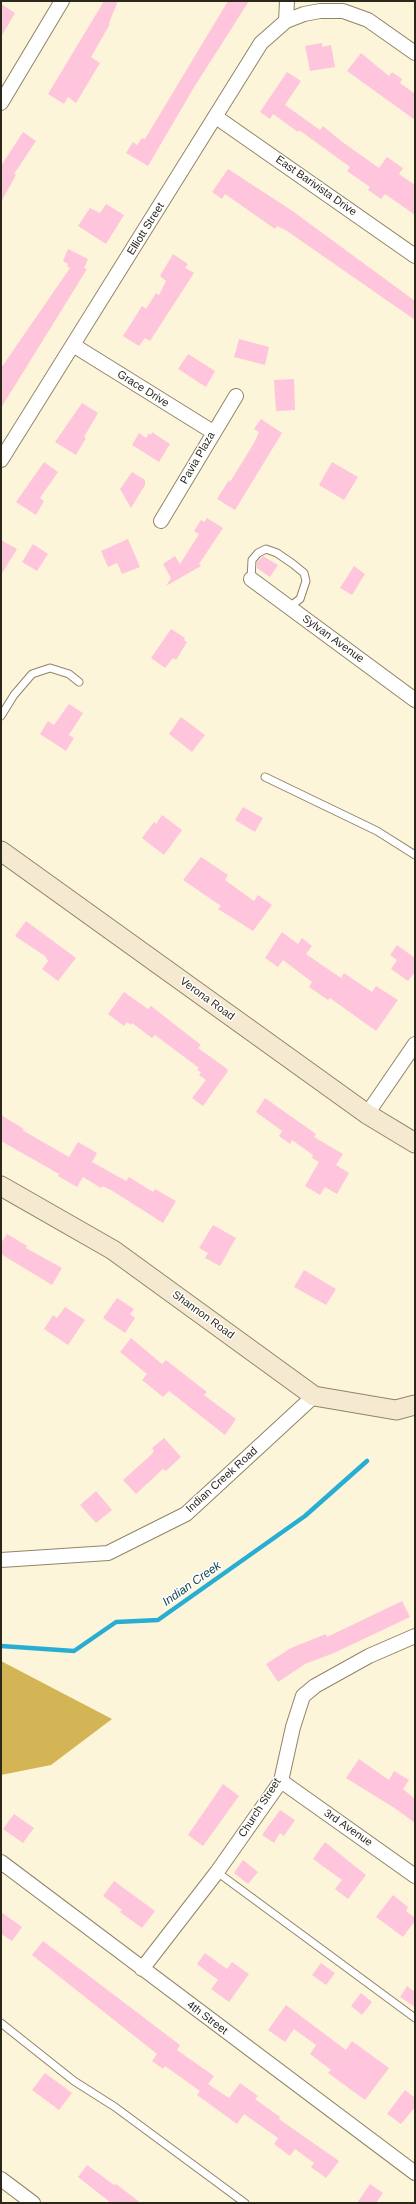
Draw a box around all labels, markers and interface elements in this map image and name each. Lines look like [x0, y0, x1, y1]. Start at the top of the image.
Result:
street label: East Barivista Drive [273, 153, 359, 219]
street label: Elliott Street [125, 200, 167, 258]
street label: Grace Drive [115, 368, 171, 410]
street label: Pavia Plaza [178, 430, 218, 486]
street label: Sylvan Avenue [300, 612, 366, 666]
street label: Verona Road [177, 975, 237, 1023]
street label: Shannon Road [169, 1288, 237, 1342]
street label: Indian Creek Road [184, 1444, 260, 1516]
water label: Indian Creek [160, 1559, 224, 1609]
street label: Church Street [236, 1776, 284, 1840]
street label: 3rd Avenue [321, 1807, 375, 1849]
street label: 4th Street [184, 1998, 230, 2038]

